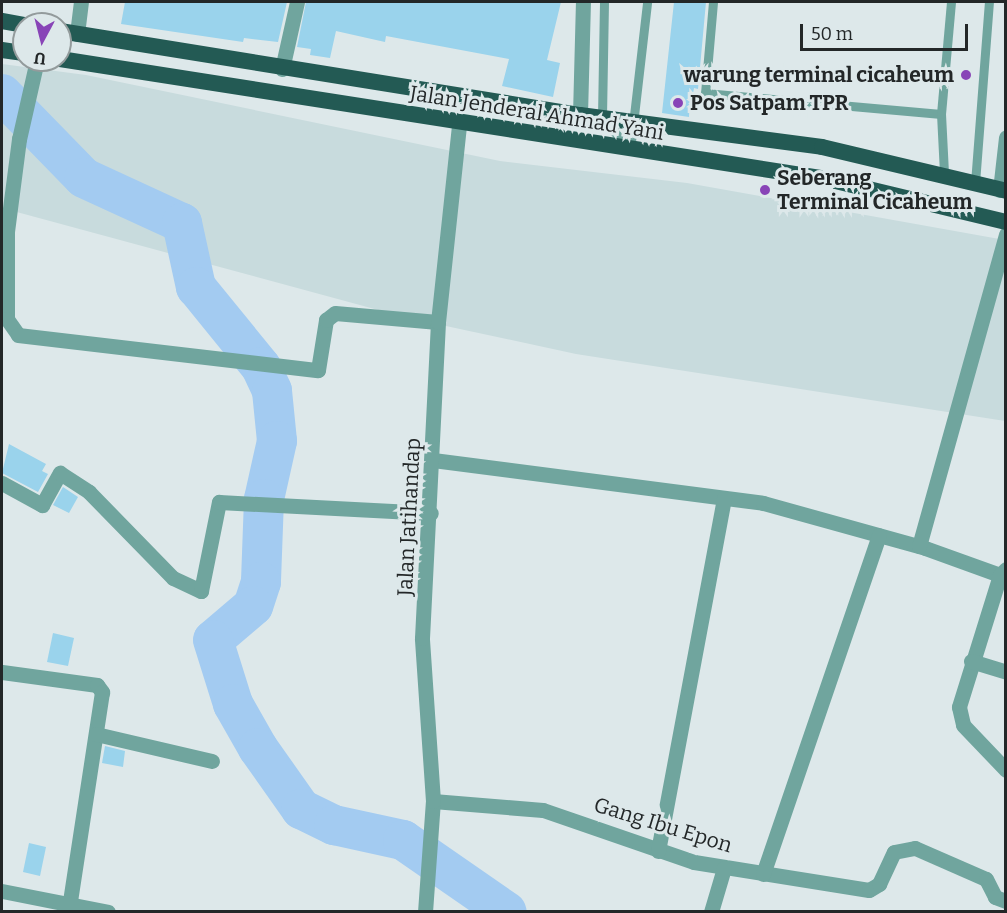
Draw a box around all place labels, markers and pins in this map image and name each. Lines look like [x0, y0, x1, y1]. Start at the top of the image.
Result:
place label: warung terminal cicaheum [683, 62, 954, 88]
marker: warung terminal cicaheum [959, 68, 973, 82]
place label: Pos Satpam TPR [690, 90, 848, 116]
marker: Pos Satpam TPR [671, 96, 685, 110]
place label: Seberang Terminal Cicaheum [777, 165, 973, 215]
marker: Seberang Terminal Cicaheum [758, 183, 772, 197]

